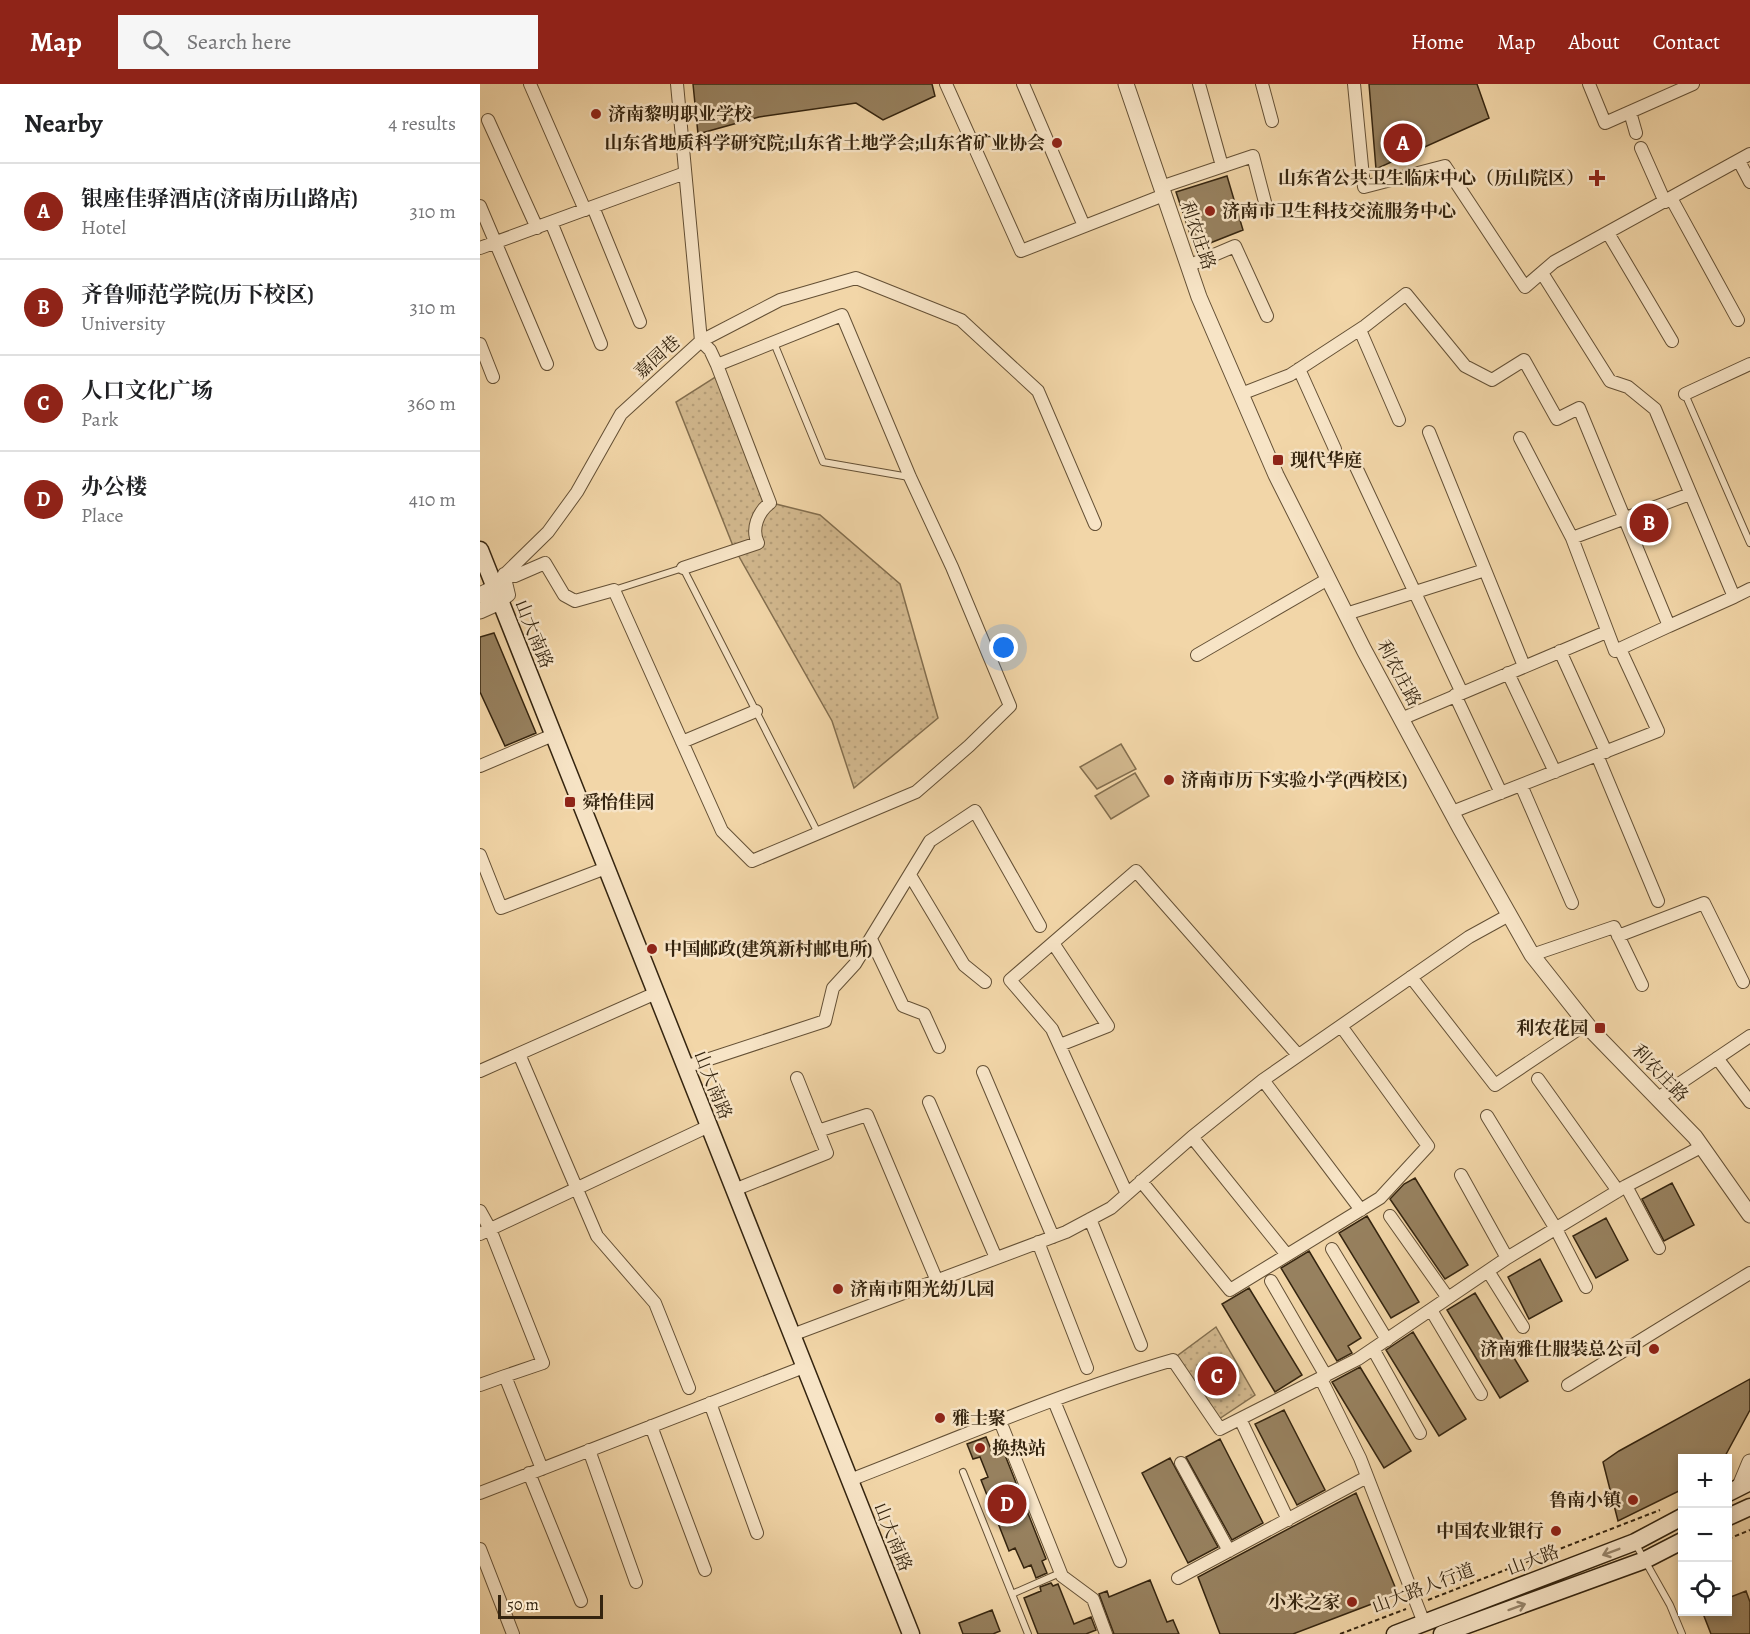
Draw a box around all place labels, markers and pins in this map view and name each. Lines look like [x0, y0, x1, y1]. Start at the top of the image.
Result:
place label: 济南黎明职业学校 [608, 102, 752, 126]
marker: 济南黎明职业学校 [589, 107, 603, 121]
pin: A [1384, 120, 1422, 166]
place label: 山东省地质科学研究院;山东省土地学会;山东省矿业协会 [604, 131, 1045, 155]
marker: 山东省地质科学研究院;山东省土地学会;山东省矿业协会 [1050, 136, 1064, 150]
place label: 山东省公共卫生临床中心（历山院区） [1278, 166, 1584, 190]
marker: 山东省公共卫生临床中心（历山院区） [1588, 169, 1606, 187]
place label: 济南市卫生科技交流服务中心 [1222, 199, 1456, 223]
marker: 济南市卫生科技交流服务中心 [1203, 204, 1217, 218]
place label: 现代华庭 [1290, 448, 1362, 472]
marker: 现代华庭 [1271, 453, 1285, 467]
pin: B [1630, 500, 1668, 546]
place label: 济南市历下实验小学(西校区) [1181, 768, 1407, 792]
marker: 济南市历下实验小学(西校区) [1162, 773, 1176, 787]
place label: 舜怡佳园 [582, 790, 654, 814]
marker: 舜怡佳园 [563, 795, 577, 809]
place label: 中国邮政(建筑新村邮电所) [664, 937, 872, 961]
marker: 中国邮政(建筑新村邮电所) [645, 942, 659, 956]
place label: 利农花园 [1516, 1016, 1588, 1040]
marker: 利农花园 [1593, 1021, 1607, 1035]
place label: 济南市阳光幼儿园 [850, 1277, 994, 1301]
marker: 济南市阳光幼儿园 [831, 1282, 845, 1296]
place label: 济南雅仕服装总公司 [1480, 1337, 1642, 1361]
marker: 济南雅仕服装总公司 [1647, 1342, 1661, 1356]
pin: C [1198, 1354, 1236, 1398]
place label: 雅士聚 [952, 1406, 1006, 1430]
marker: 雅士聚 [933, 1411, 947, 1425]
place label: 换热站 [992, 1436, 1046, 1460]
marker: 换热站 [973, 1441, 987, 1455]
pin: D [988, 1482, 1026, 1526]
place label: 鲁南小镇 [1549, 1488, 1622, 1512]
marker: 鲁南小镇 [1626, 1493, 1640, 1507]
place label: 中国农业银行 [1436, 1519, 1544, 1543]
marker: 中国农业银行 [1549, 1524, 1563, 1538]
place label: 小米之家 [1268, 1590, 1340, 1614]
marker: 小米之家 [1345, 1595, 1359, 1609]

